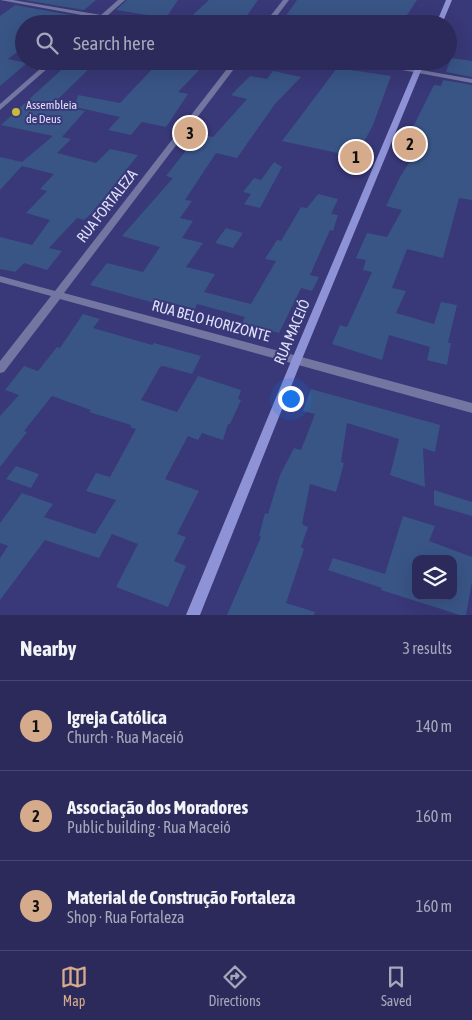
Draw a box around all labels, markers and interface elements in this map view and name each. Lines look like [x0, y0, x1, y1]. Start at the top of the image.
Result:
search box [15, 15, 457, 70]
icon: search [33, 29, 61, 57]
text: Search here [73, 32, 155, 54]
place label: Assembleia de Deus [26, 98, 77, 126]
marker: Assembleia de Deus [10, 106, 22, 118]
pin: 3 [174, 114, 206, 152]
pin: 2 [394, 125, 426, 163]
pin: 1 [340, 138, 372, 176]
street label: RUA FORTALEZA [73, 165, 141, 245]
street label: RUA BELO HORIZONTE [150, 297, 273, 345]
street label: RUA MACEIÓ [270, 297, 313, 367]
your location [278, 386, 304, 412]
map controls [412, 555, 457, 600]
button: layers [412, 555, 457, 600]
text: Nearby [20, 636, 76, 660]
text: 3 results [402, 639, 452, 657]
text: Igreja Católica [67, 706, 167, 728]
text: 1 [32, 717, 40, 735]
text: 140 m [416, 717, 452, 735]
text: Church · Rua Maceió [67, 728, 184, 746]
text: Associação dos Moradores [67, 796, 248, 818]
text: 2 [32, 807, 40, 825]
text: 160 m [416, 807, 452, 825]
text: Public building · Rua Maceió [67, 818, 231, 836]
text: Material de Construção Fortaleza [67, 886, 295, 908]
text: 3 [32, 897, 40, 915]
text: 160 m [416, 897, 452, 915]
text: Shop · Rua Fortaleza [67, 908, 185, 926]
tab: Map [60, 963, 88, 1009]
tab: Directions [208, 963, 261, 1009]
tab: Saved [381, 963, 412, 1009]

